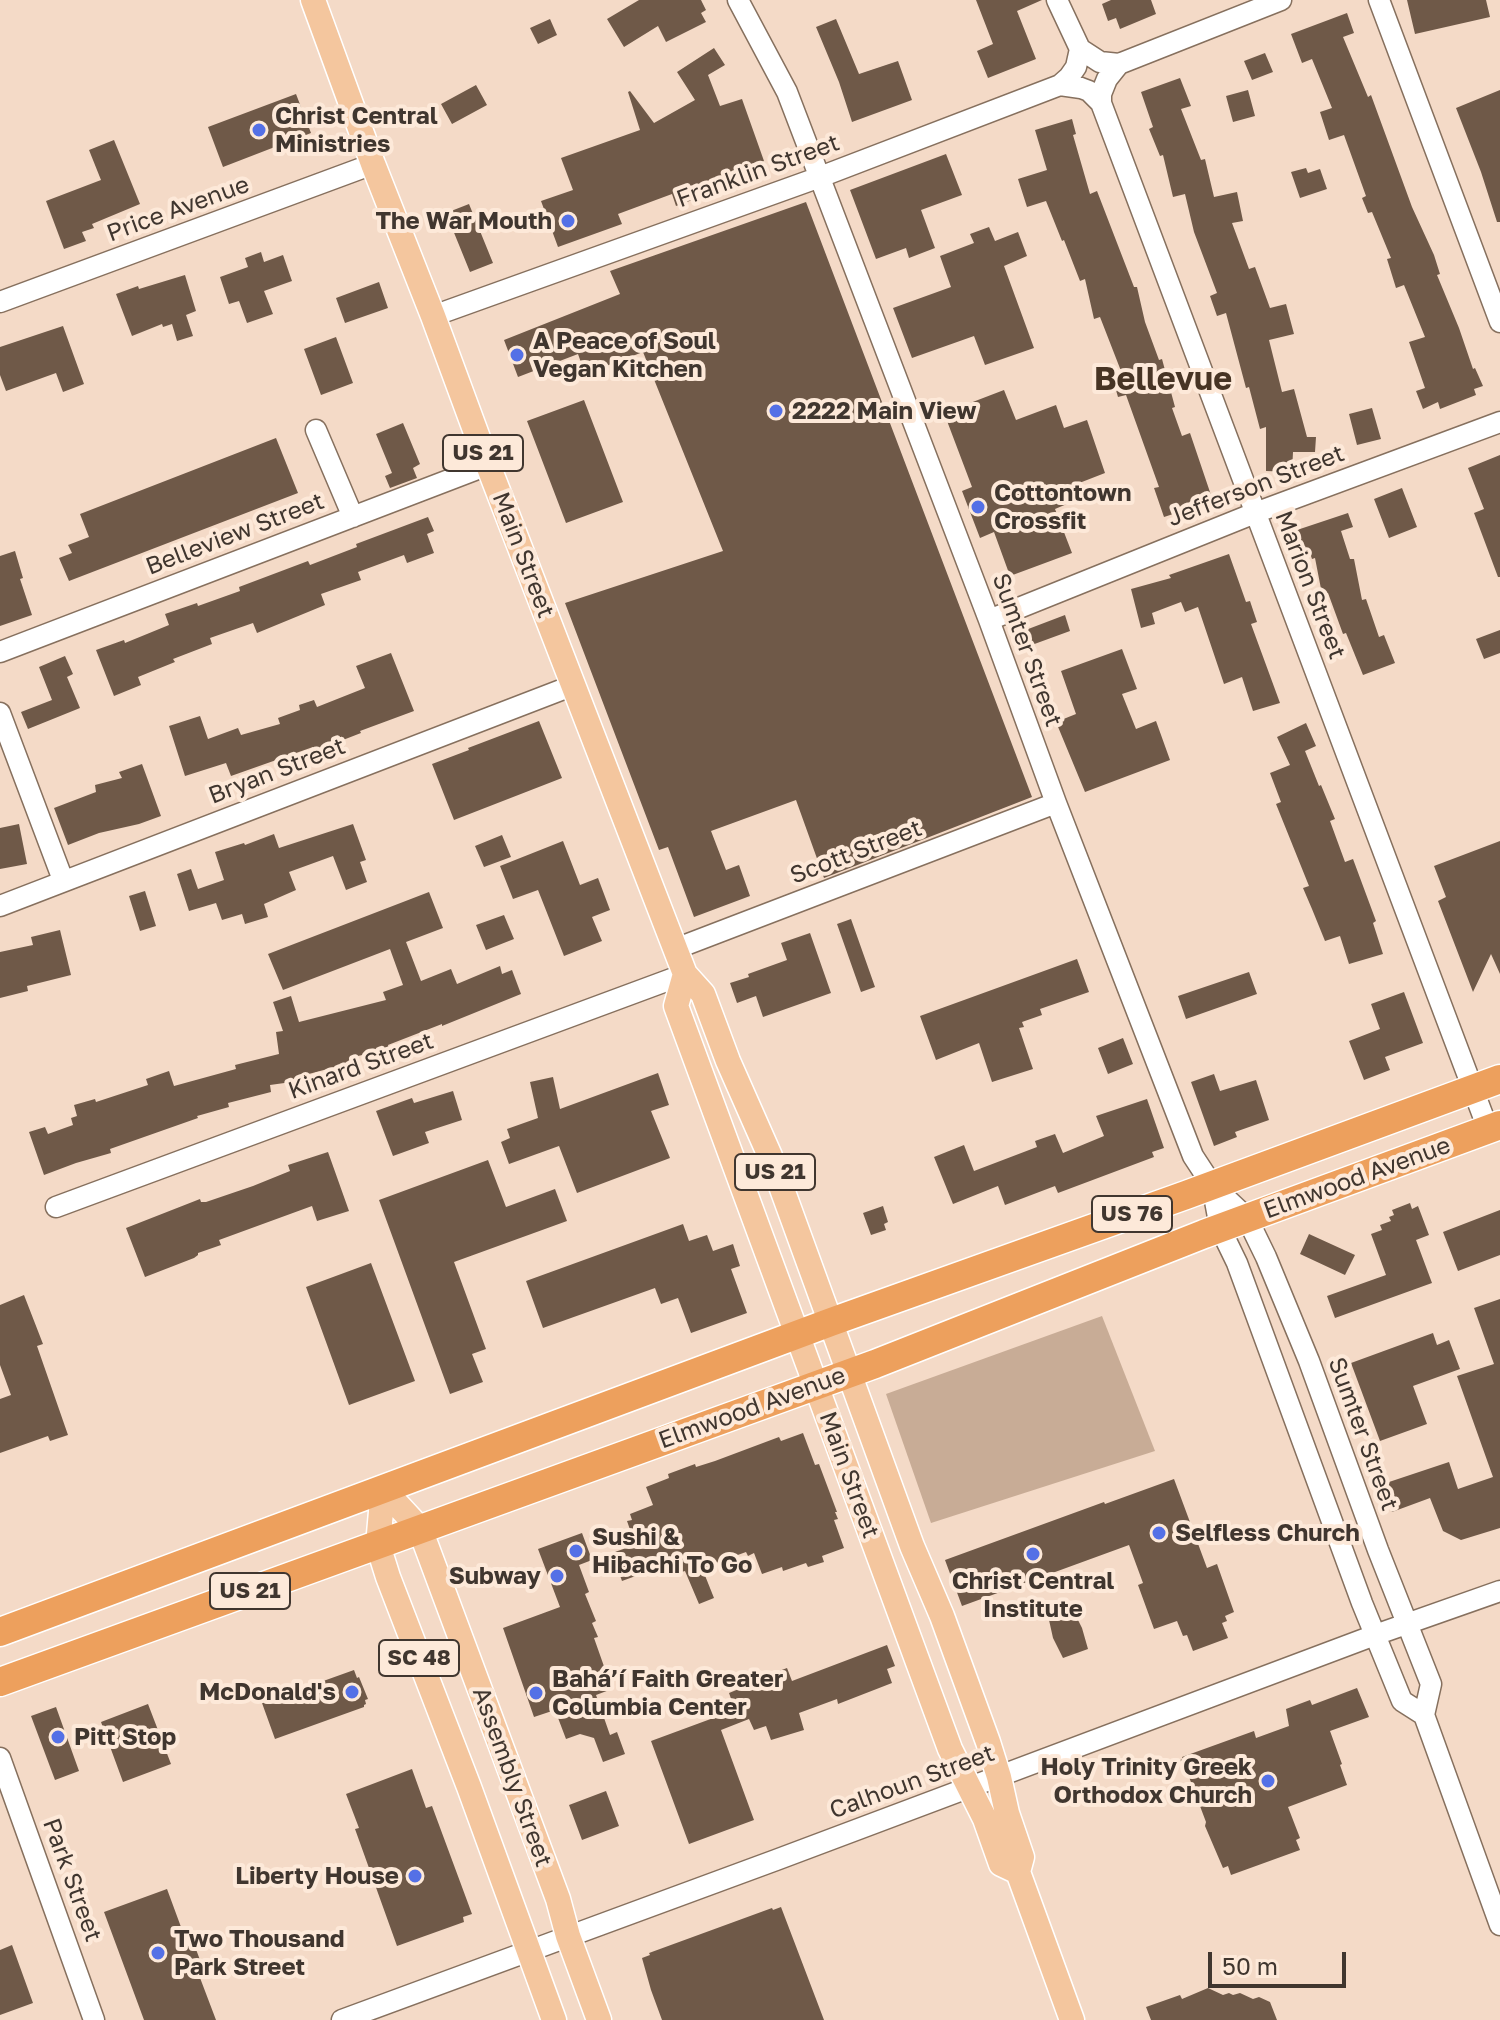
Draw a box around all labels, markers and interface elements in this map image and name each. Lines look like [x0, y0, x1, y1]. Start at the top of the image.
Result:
place label: Christ Central Ministries [275, 102, 438, 158]
marker: Christ Central Ministries [250, 121, 268, 139]
street label: Franklin Street [673, 128, 843, 214]
street label: Price Avenue [103, 170, 253, 248]
place label: The War Mouth [375, 207, 552, 235]
marker: The War Mouth [559, 212, 577, 230]
place label: A Peace of Soul Vegan Kitchen [533, 327, 716, 383]
marker: A Peace of Soul Vegan Kitchen [508, 346, 526, 364]
district label: Bellevue [1094, 361, 1232, 399]
place label: 2222 Main View [792, 397, 977, 425]
marker: 2222 Main View [767, 402, 785, 420]
road number: US 21 [443, 435, 523, 471]
street label: Jefferson Street [1164, 439, 1348, 533]
place label: Cottontown Crossfit [994, 479, 1132, 535]
street label: Belleview Street [142, 487, 328, 581]
street label: Main Street [486, 488, 560, 622]
marker: Cottontown Crossfit [969, 498, 987, 516]
street label: Marion Street [1269, 507, 1351, 663]
street label: Sumter Street [986, 570, 1068, 730]
street label: Bryan Street [205, 732, 349, 810]
street label: Scott Street [786, 814, 926, 890]
street label: Kinard Street [285, 1026, 437, 1106]
street label: Elmwood Avenue [1260, 1131, 1454, 1225]
road number: US 21 [735, 1154, 815, 1190]
road number: US 76 [1092, 1196, 1172, 1232]
street label: Sumter Street [1322, 1354, 1404, 1514]
street label: Elmwood Avenue [655, 1361, 849, 1455]
street label: Main Street [813, 1408, 885, 1542]
place label: Selfless Church [1175, 1519, 1360, 1547]
place label: Sushi & Hibachi To Go [592, 1523, 753, 1579]
marker: Selfless Church [1150, 1524, 1168, 1542]
marker: Sushi & Hibachi To Go [567, 1542, 585, 1560]
marker: Christ Central Institute [1024, 1545, 1042, 1563]
place label: Subway [449, 1562, 541, 1590]
marker: Subway [548, 1567, 566, 1585]
place label: Christ Central Institute [952, 1567, 1114, 1623]
road number: US 21 [210, 1573, 290, 1609]
road number: SC 48 [379, 1640, 459, 1676]
place label: Bahá’í Faith Greater Columbia Center [552, 1665, 783, 1721]
place label: McDonald's [199, 1678, 336, 1706]
marker: McDonald's [343, 1683, 361, 1701]
street label: Assembly Street [466, 1683, 558, 1871]
marker: Bahá’í Faith Greater Columbia Center [527, 1684, 545, 1702]
place label: Pitt Stop [74, 1723, 176, 1751]
marker: Pitt Stop [49, 1728, 67, 1746]
street label: Calhoun Street [826, 1739, 998, 1825]
place label: Holy Trinity Greek Orthodox Church [1041, 1753, 1252, 1809]
marker: Holy Trinity Greek Orthodox Church [1259, 1772, 1277, 1790]
street label: Park Street [36, 1814, 108, 1946]
place label: Liberty House [235, 1862, 399, 1890]
marker: Liberty House [406, 1867, 424, 1885]
place label: Two Thousand Park Street [174, 1925, 345, 1981]
scale bar [1212, 1936, 1350, 1986]
marker: Two Thousand Park Street [149, 1944, 167, 1962]
text: 50 m [1222, 1951, 1278, 1980]

